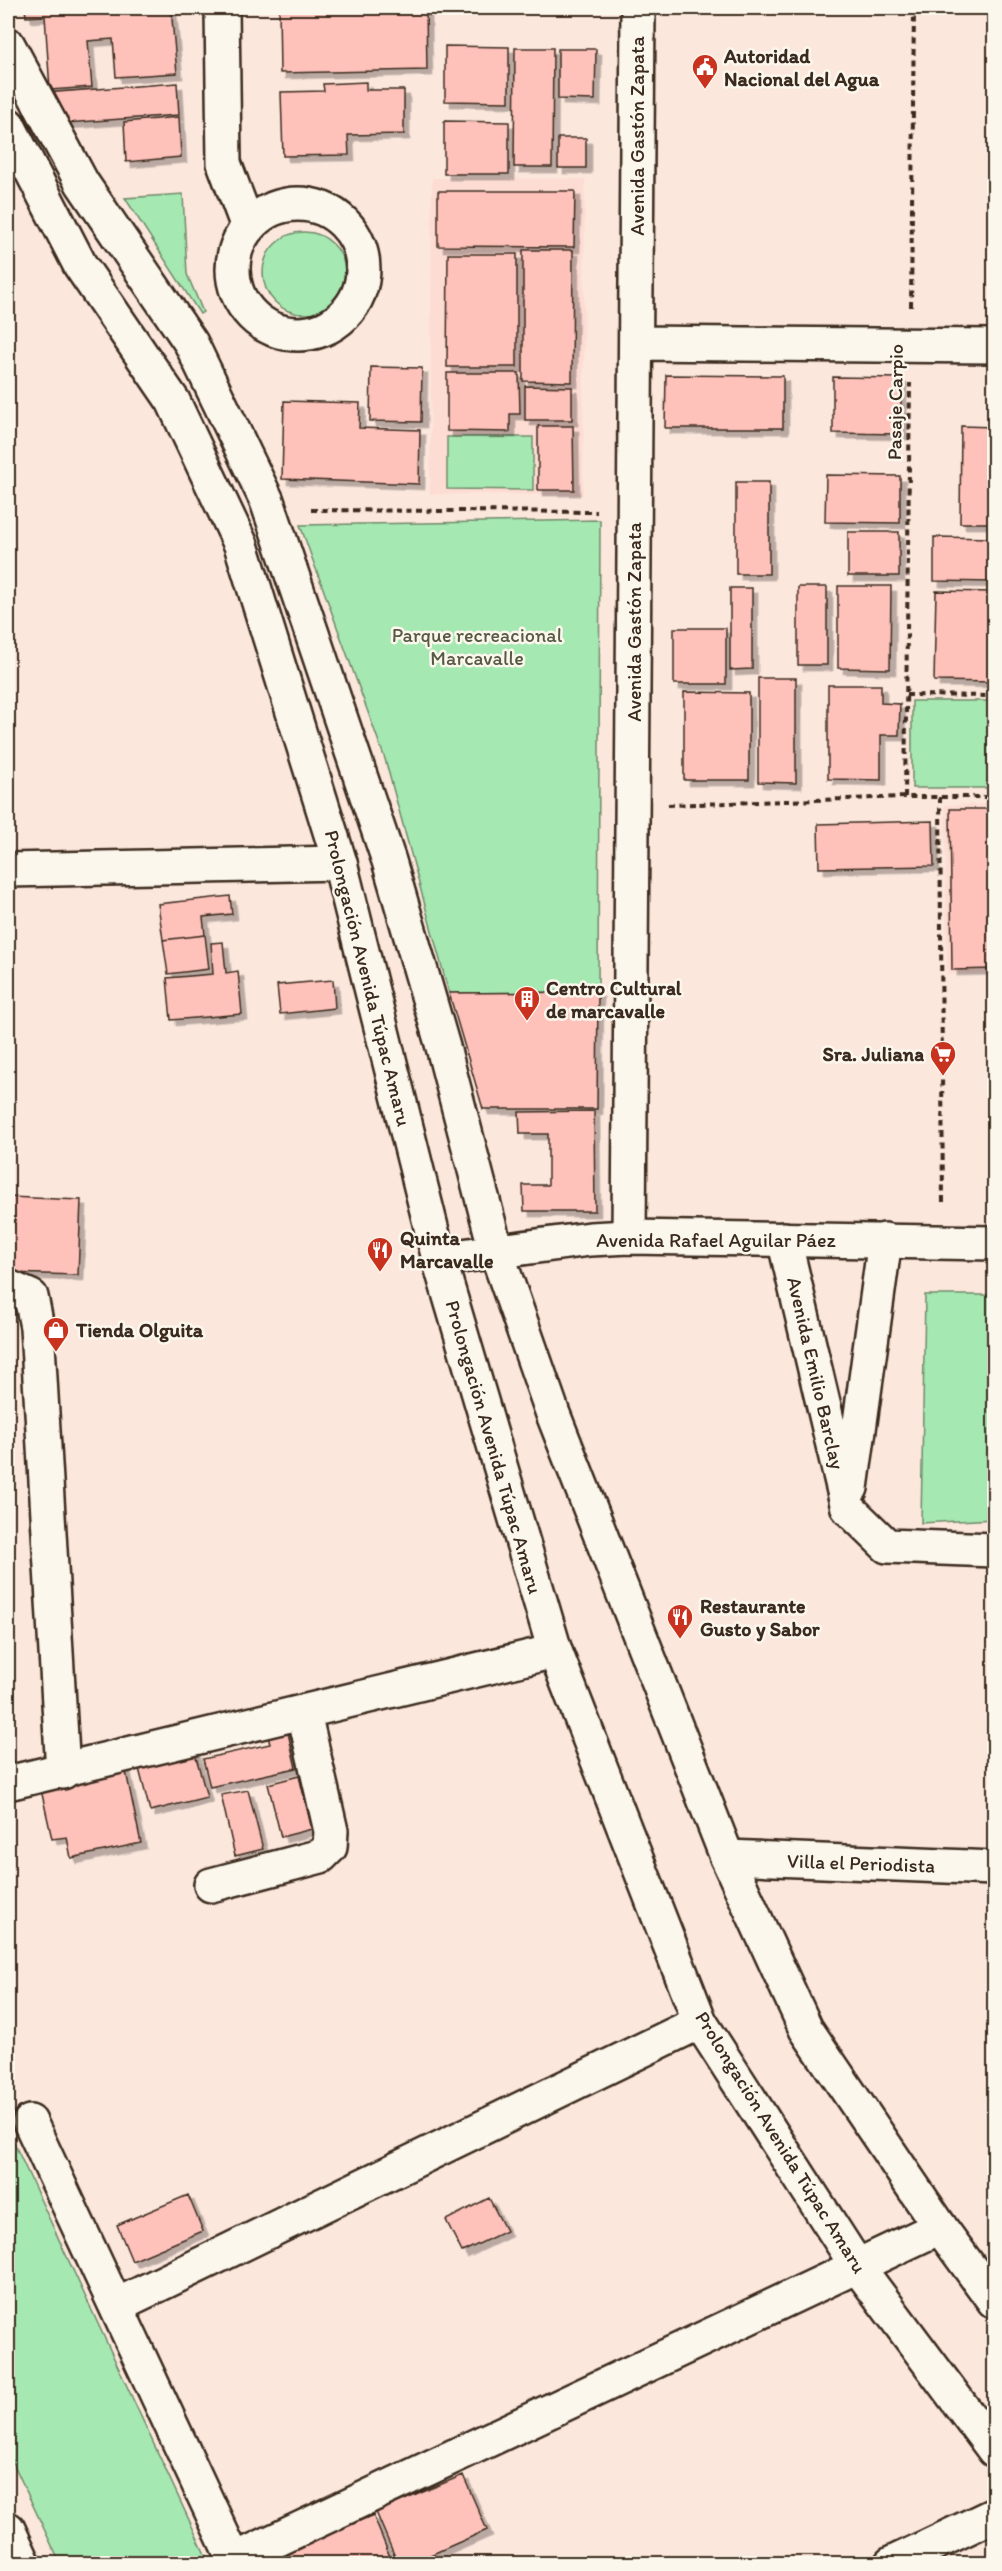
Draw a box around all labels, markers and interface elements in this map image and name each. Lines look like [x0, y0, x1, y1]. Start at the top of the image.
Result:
street label: Avenida Gastón Zapata [625, 36, 649, 236]
place label: Autoridad Nacional del Agua [723, 44, 880, 92]
public building icon: Autoridad Nacional del Agua [690, 52, 720, 90]
street label: Pasaje Carpio [882, 344, 908, 460]
street label: Avenida Gastón Zapata [622, 522, 646, 722]
park label: Parque recreacional Marcavalle [392, 623, 563, 670]
street label: Prolongación Avenida Túpac Amaru [320, 827, 416, 1129]
place label: Centro Cultural de marcavalle [546, 976, 682, 1023]
building icon: Centro Cultural de marcavalle [512, 984, 542, 1022]
supermarket icon: Sra. Juliana [928, 1039, 958, 1077]
place label: Sra. Juliana [823, 1042, 924, 1066]
place label: Quinta Marcavalle [400, 1226, 494, 1273]
street label: Avenida Rafael Aguilar Páez [596, 1228, 837, 1252]
restaurant icon: Quinta Marcavalle [365, 1235, 395, 1273]
street label: Avenida Emilio Barclay [782, 1274, 850, 1472]
street label: Prolongación Avenida Túpac Amaru [441, 1297, 547, 1597]
shop icon: Tienda Olguita [41, 1315, 71, 1353]
place label: Tienda Olguita [75, 1318, 204, 1343]
place label: Restaurante Gusto y Sabor [700, 1594, 820, 1642]
restaurant icon: Restaurante Gusto y Sabor [665, 1602, 695, 1640]
street label: Villa el Periodista [787, 1848, 936, 1878]
street label: Prolongación Avenida Túpac Amaru [690, 2007, 872, 2277]

